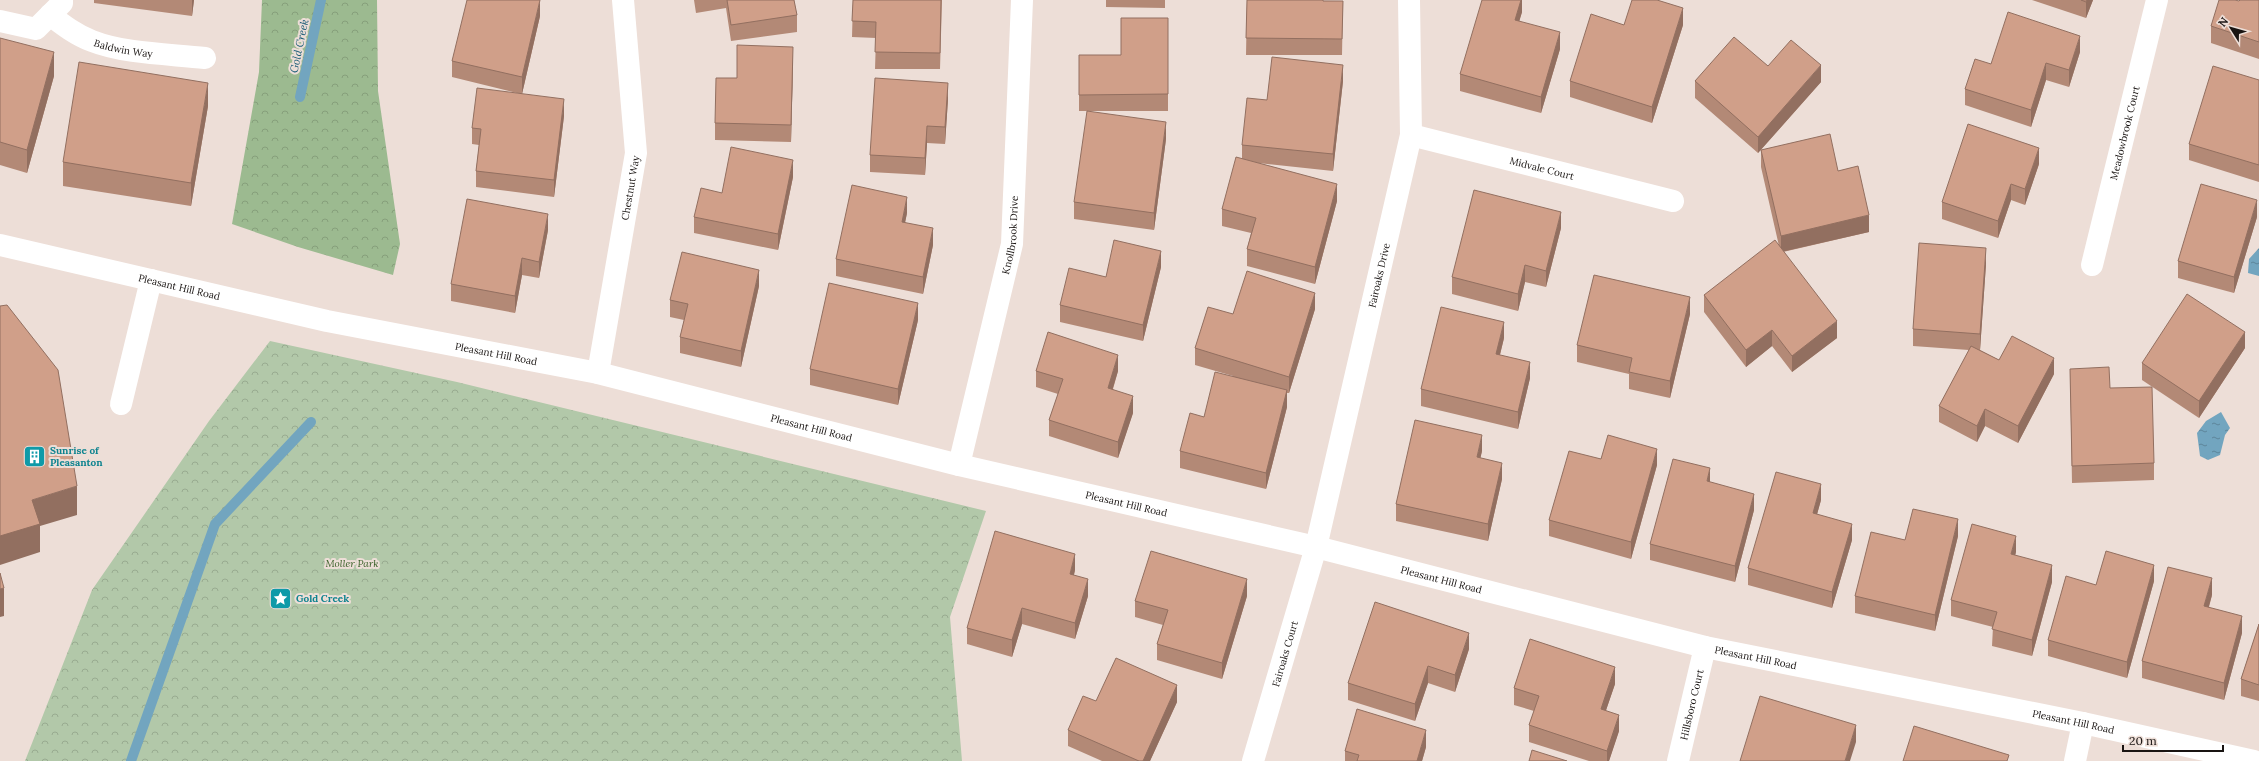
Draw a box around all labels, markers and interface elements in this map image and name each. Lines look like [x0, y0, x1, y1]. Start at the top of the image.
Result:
north arrow [2211, 8, 2251, 48]
text: N [2215, 14, 2231, 30]
water label: Gold Creek [286, 17, 312, 74]
street label: Baldwin Way [92, 36, 154, 60]
street label: Meadowbrook Court [2107, 84, 2142, 181]
street label: Chestnut Way [618, 154, 642, 221]
street label: Midvale Court [1508, 154, 1576, 182]
street label: Knollbrook Drive [998, 195, 1020, 275]
street label: Fairoaks Drive [1365, 241, 1393, 309]
street label: Pleasant Hill Road [137, 271, 221, 302]
street label: Pleasant Hill Road [454, 339, 538, 368]
street label: Pleasant Hill Road [769, 411, 854, 444]
building icon: Sunrise of Pleasanton [21, 443, 47, 469]
place label: Sunrise of Pleasanton [50, 444, 103, 469]
street label: Pleasant Hill Road [1084, 488, 1169, 519]
park label: Moller Park [326, 557, 378, 570]
street label: Pleasant Hill Road [1399, 563, 1484, 596]
place icon: Gold Creek [268, 585, 294, 611]
place label: Gold Creek [296, 592, 349, 605]
street label: Fairoaks Court [1269, 619, 1301, 688]
street label: Pleasant Hill Road [1714, 643, 1798, 672]
street label: Hillsboro Court [1677, 668, 1706, 741]
street label: Pleasant Hill Road [2031, 706, 2116, 736]
scale bar [2123, 727, 2223, 753]
text: 20 m [2129, 733, 2157, 748]

